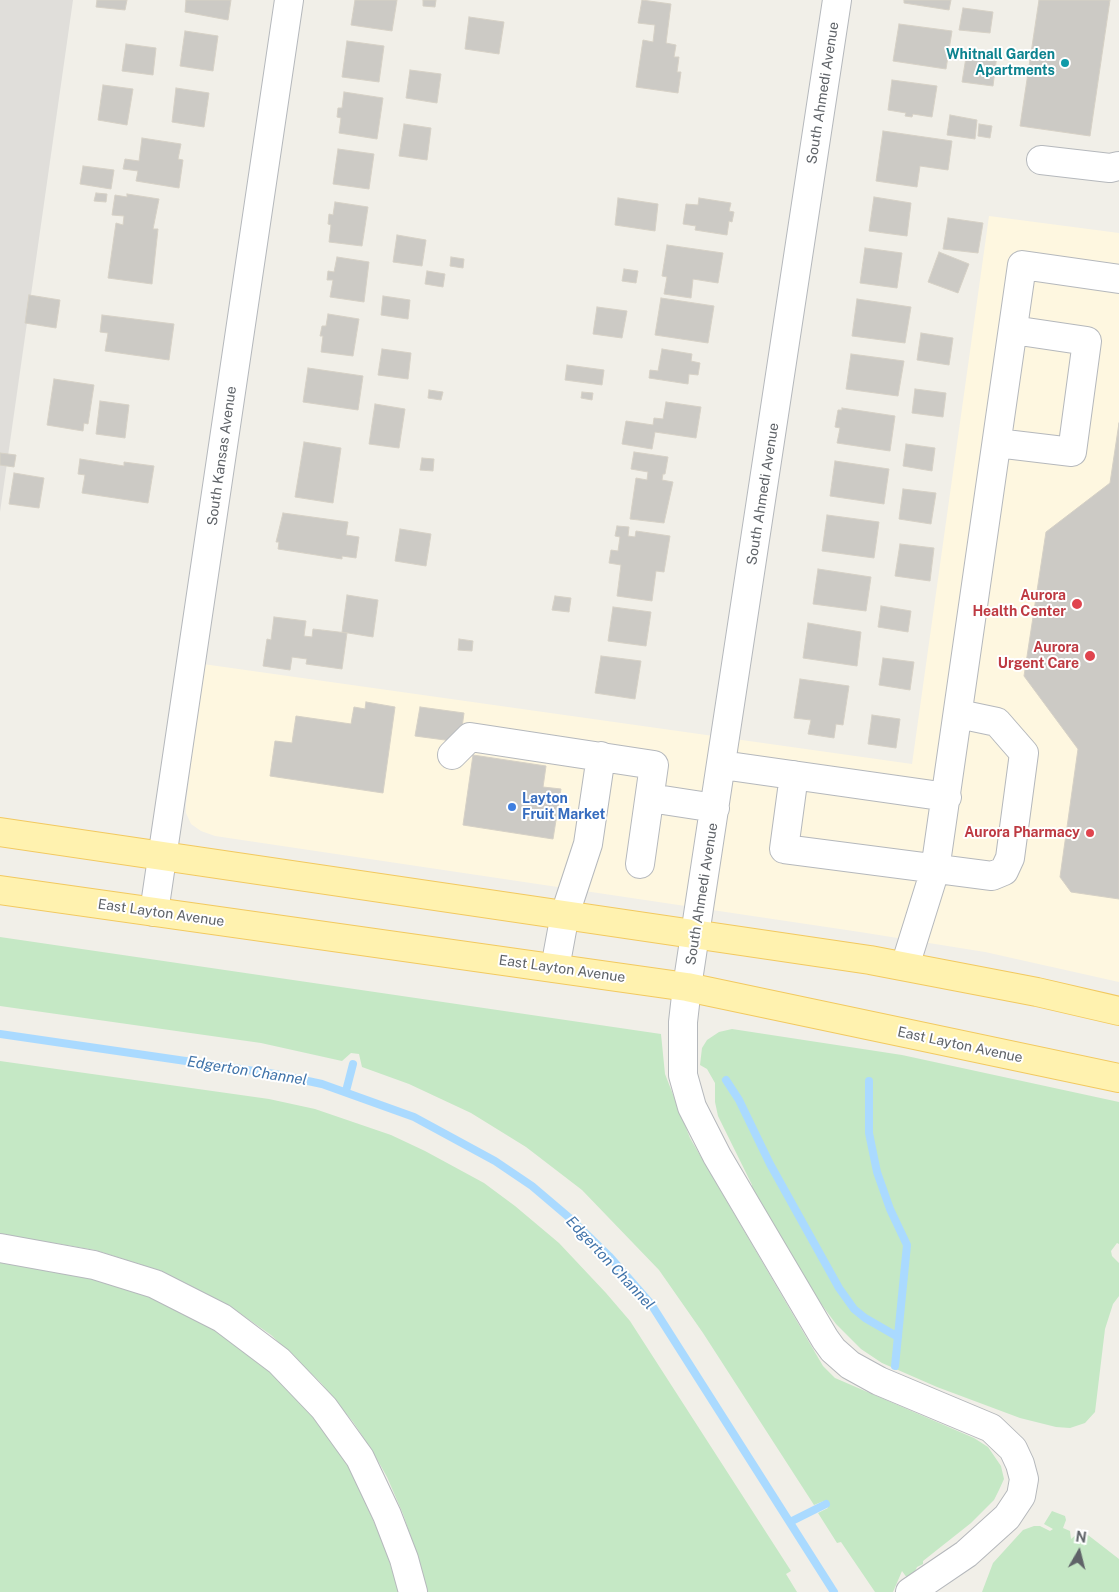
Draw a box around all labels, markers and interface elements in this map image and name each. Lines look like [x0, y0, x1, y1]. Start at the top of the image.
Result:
street label: South Ahmedi Avenue [803, 21, 843, 165]
place label: Whitnall Garden Apartments [946, 47, 1055, 80]
marker: Whitnall Garden Apartments [1059, 57, 1071, 69]
street label: South Kansas Avenue [204, 385, 240, 527]
street label: South Ahmedi Avenue [743, 422, 783, 566]
place label: Aurora Health Center [972, 588, 1066, 620]
marker: Aurora Health Center [1070, 597, 1084, 611]
place label: Aurora Urgent Care [998, 640, 1079, 672]
marker: Aurora Urgent Care [1083, 649, 1097, 663]
place label: Layton Fruit Market [522, 791, 605, 824]
marker: Layton Fruit Market [506, 801, 518, 813]
street label: South Ahmedi Avenue [682, 822, 722, 966]
place label: Aurora Pharmacy [964, 825, 1080, 841]
marker: Aurora Pharmacy [1084, 827, 1096, 839]
street label: East Layton Avenue [97, 896, 225, 930]
street label: East Layton Avenue [498, 952, 626, 986]
street label: East Layton Avenue [896, 1024, 1024, 1066]
water label: Edgerton Channel [186, 1053, 308, 1089]
water label: Edgerton Channel [562, 1213, 658, 1313]
north arrow [1054, 1527, 1104, 1577]
text: N [1075, 1528, 1088, 1546]

